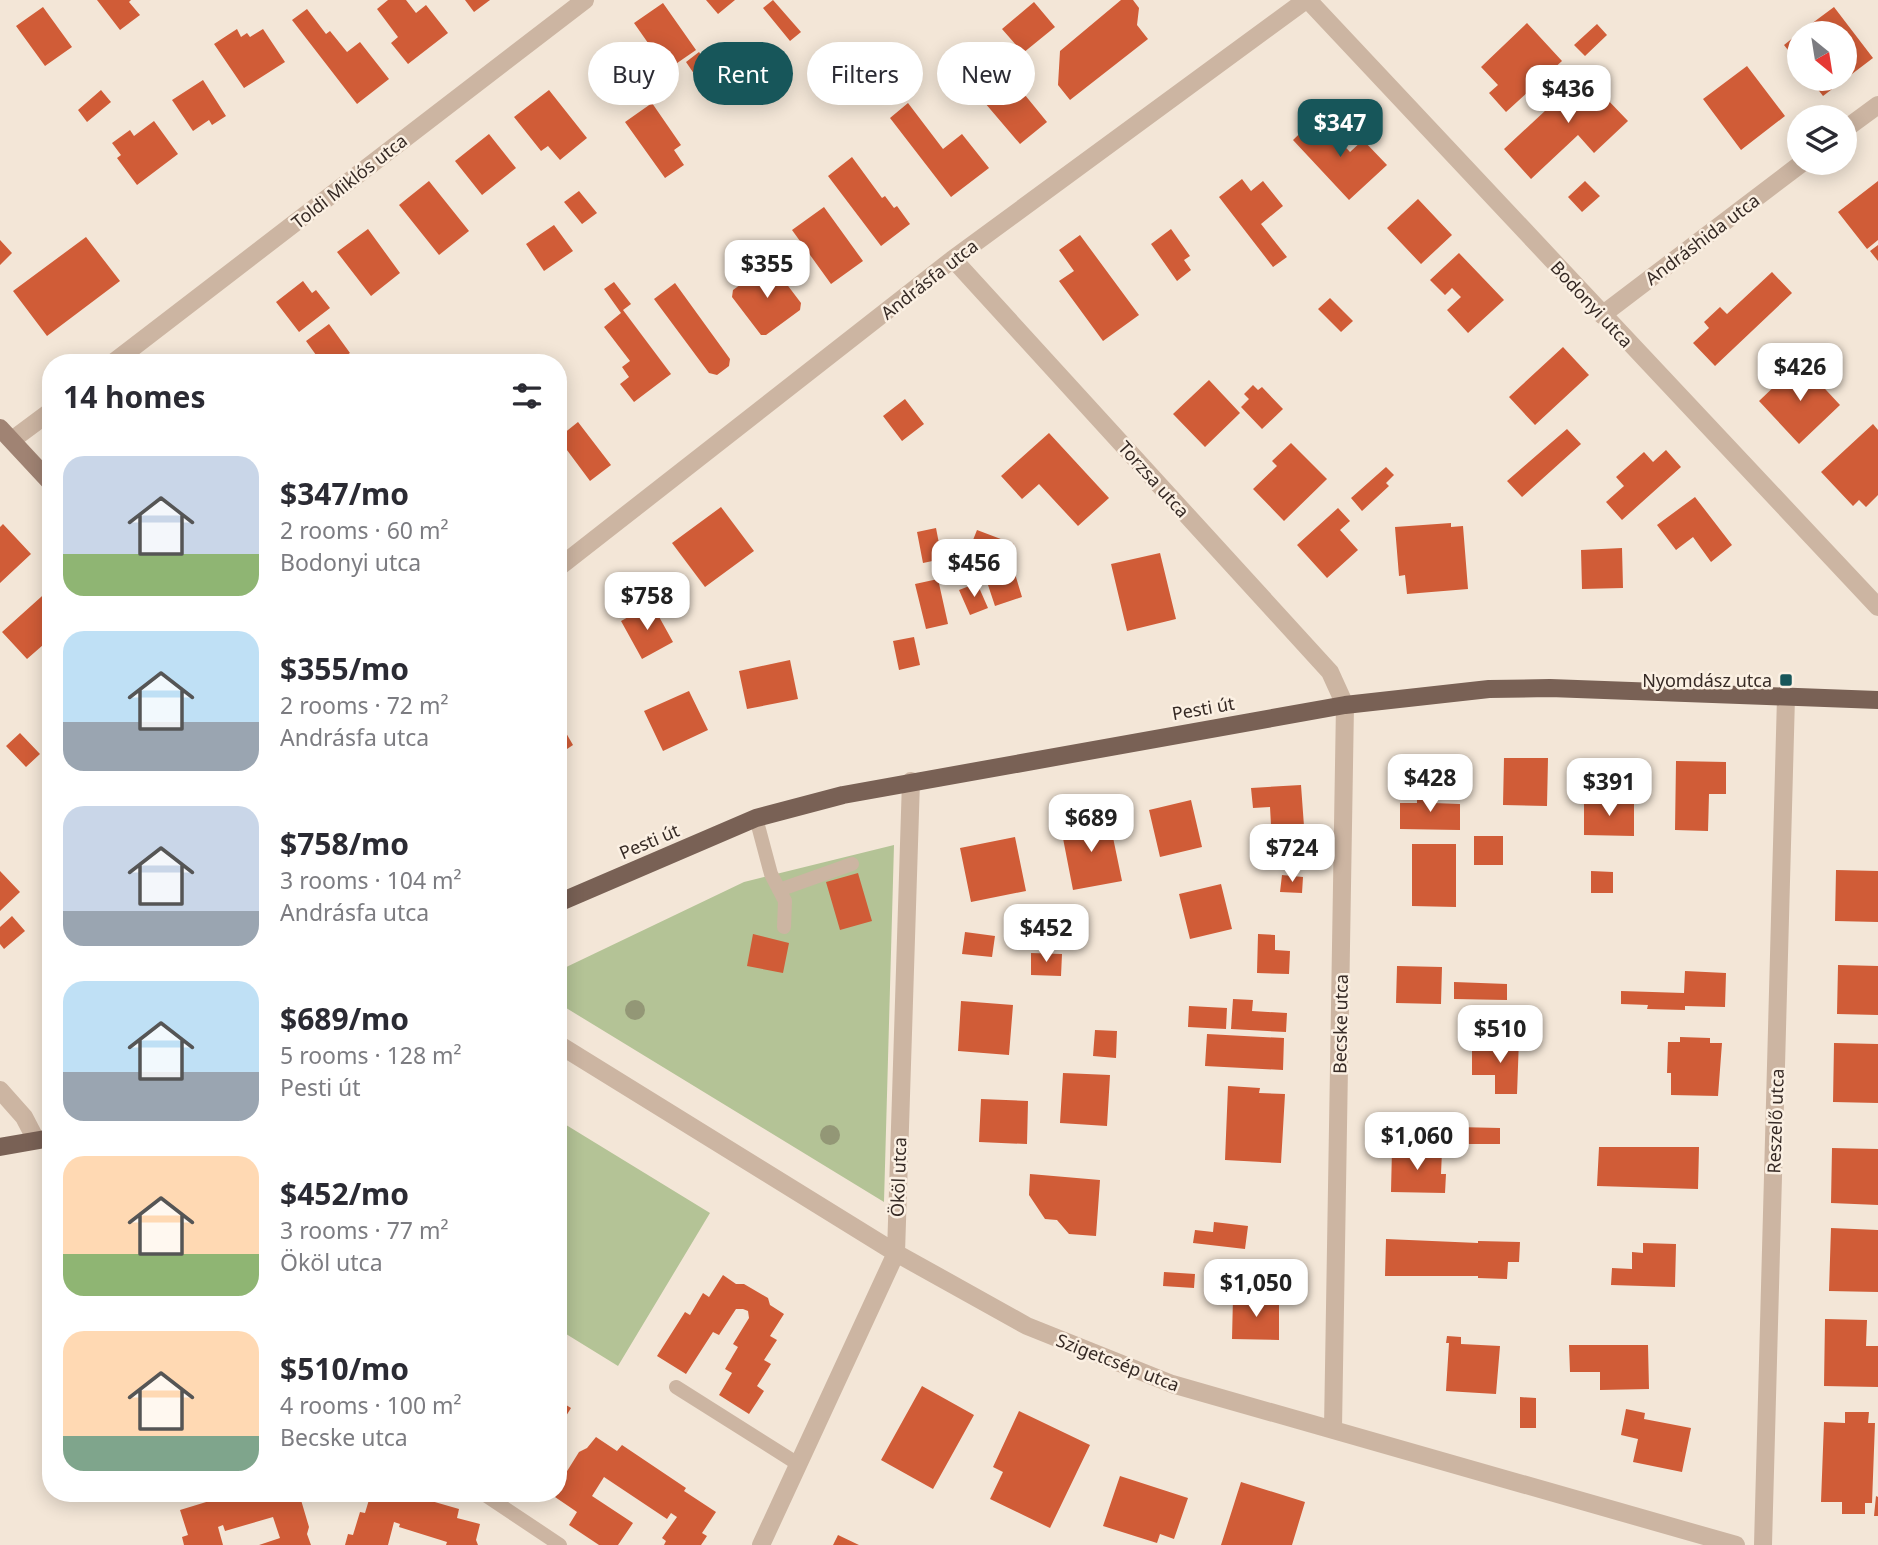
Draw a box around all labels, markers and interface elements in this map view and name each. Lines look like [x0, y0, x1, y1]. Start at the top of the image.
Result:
north arrow [1787, 21, 1857, 91]
map controls [1787, 21, 1857, 175]
chip: Buy [588, 42, 679, 105]
chip: Rent [693, 42, 793, 105]
chip: Filters [807, 42, 923, 105]
chip: New [937, 42, 1035, 105]
pin: $436 [1527, 66, 1609, 125]
text: $436 [1542, 72, 1594, 104]
pin: $347 [1299, 100, 1381, 159]
button: layers [1787, 105, 1857, 175]
text: $347 [1314, 106, 1366, 138]
street label: Toldi Miklós utca [286, 128, 412, 234]
street label: Andráshida utca [1640, 188, 1764, 290]
street label: Andrásfa utca [876, 234, 982, 324]
pin: $355 [726, 240, 808, 300]
text: $355 [741, 247, 793, 279]
street label: Bodonyi utca [1546, 255, 1638, 353]
pin: $426 [1759, 344, 1841, 403]
text: $426 [1774, 350, 1826, 382]
text: 14 homes [63, 376, 206, 417]
icon: filters [508, 377, 546, 415]
street label: Torzsa utca [1113, 436, 1195, 522]
text: $347/mo [280, 473, 409, 514]
icon: home [119, 484, 203, 568]
text: 2 rooms · 60 m² [280, 514, 449, 546]
pin: $456 [933, 540, 1015, 599]
text: Bodonyi utca [280, 546, 421, 578]
text: $456 [948, 546, 1000, 578]
pin: $758 [606, 572, 688, 632]
text: $758 [621, 579, 673, 611]
text: $355/mo [280, 648, 409, 689]
icon: home [119, 659, 203, 743]
place label: Nyomdász utca [1642, 668, 1772, 692]
marker: Nyomdász utca [1778, 672, 1794, 688]
text: 2 rooms · 72 m² [280, 689, 449, 721]
street label: Pesti út [1170, 691, 1237, 725]
text: Andrásfa utca [280, 721, 429, 753]
pin: $428 [1389, 754, 1471, 814]
pin: $391 [1568, 758, 1650, 818]
text: $428 [1404, 761, 1456, 793]
text: $391 [1583, 765, 1635, 797]
pin: $689 [1050, 794, 1132, 854]
text: $689 [1065, 801, 1117, 833]
street label: Pesti út [615, 817, 683, 864]
text: $758/mo [280, 823, 409, 864]
pin: $724 [1251, 824, 1333, 884]
text: $724 [1266, 831, 1318, 863]
icon: home [119, 834, 203, 918]
text: 3 rooms · 104 m² [280, 864, 462, 896]
text: Andrásfa utca [280, 896, 429, 928]
pin: $452 [1005, 904, 1087, 964]
text: $452 [1020, 911, 1072, 943]
street label: Becske utca [1327, 974, 1353, 1074]
text: $689/mo [280, 998, 409, 1039]
pin: $510 [1459, 1006, 1541, 1065]
icon: home [119, 1009, 203, 1093]
text: $510 [1474, 1012, 1526, 1044]
text: 5 rooms · 128 m² [280, 1039, 462, 1071]
street label: Reszelő utca [1761, 1068, 1789, 1174]
text: Pesti út [280, 1071, 361, 1103]
pin: $1,060 [1360, 1112, 1474, 1172]
text: $1,060 [1381, 1119, 1453, 1151]
street label: Ököl utca [885, 1136, 911, 1218]
text: $452/mo [280, 1173, 409, 1214]
icon: home [119, 1184, 203, 1268]
text: 3 rooms · 77 m² [280, 1214, 449, 1246]
text: Ököl utca [280, 1246, 383, 1278]
pin: $1,050 [1199, 1260, 1313, 1319]
text: $1,050 [1220, 1266, 1292, 1298]
street label: Szigetcsép utca [1053, 1327, 1183, 1397]
text: $510/mo [280, 1348, 409, 1389]
icon: home [119, 1359, 203, 1443]
text: 4 rooms · 100 m² [280, 1389, 462, 1421]
text: Becske utca [280, 1421, 408, 1453]

